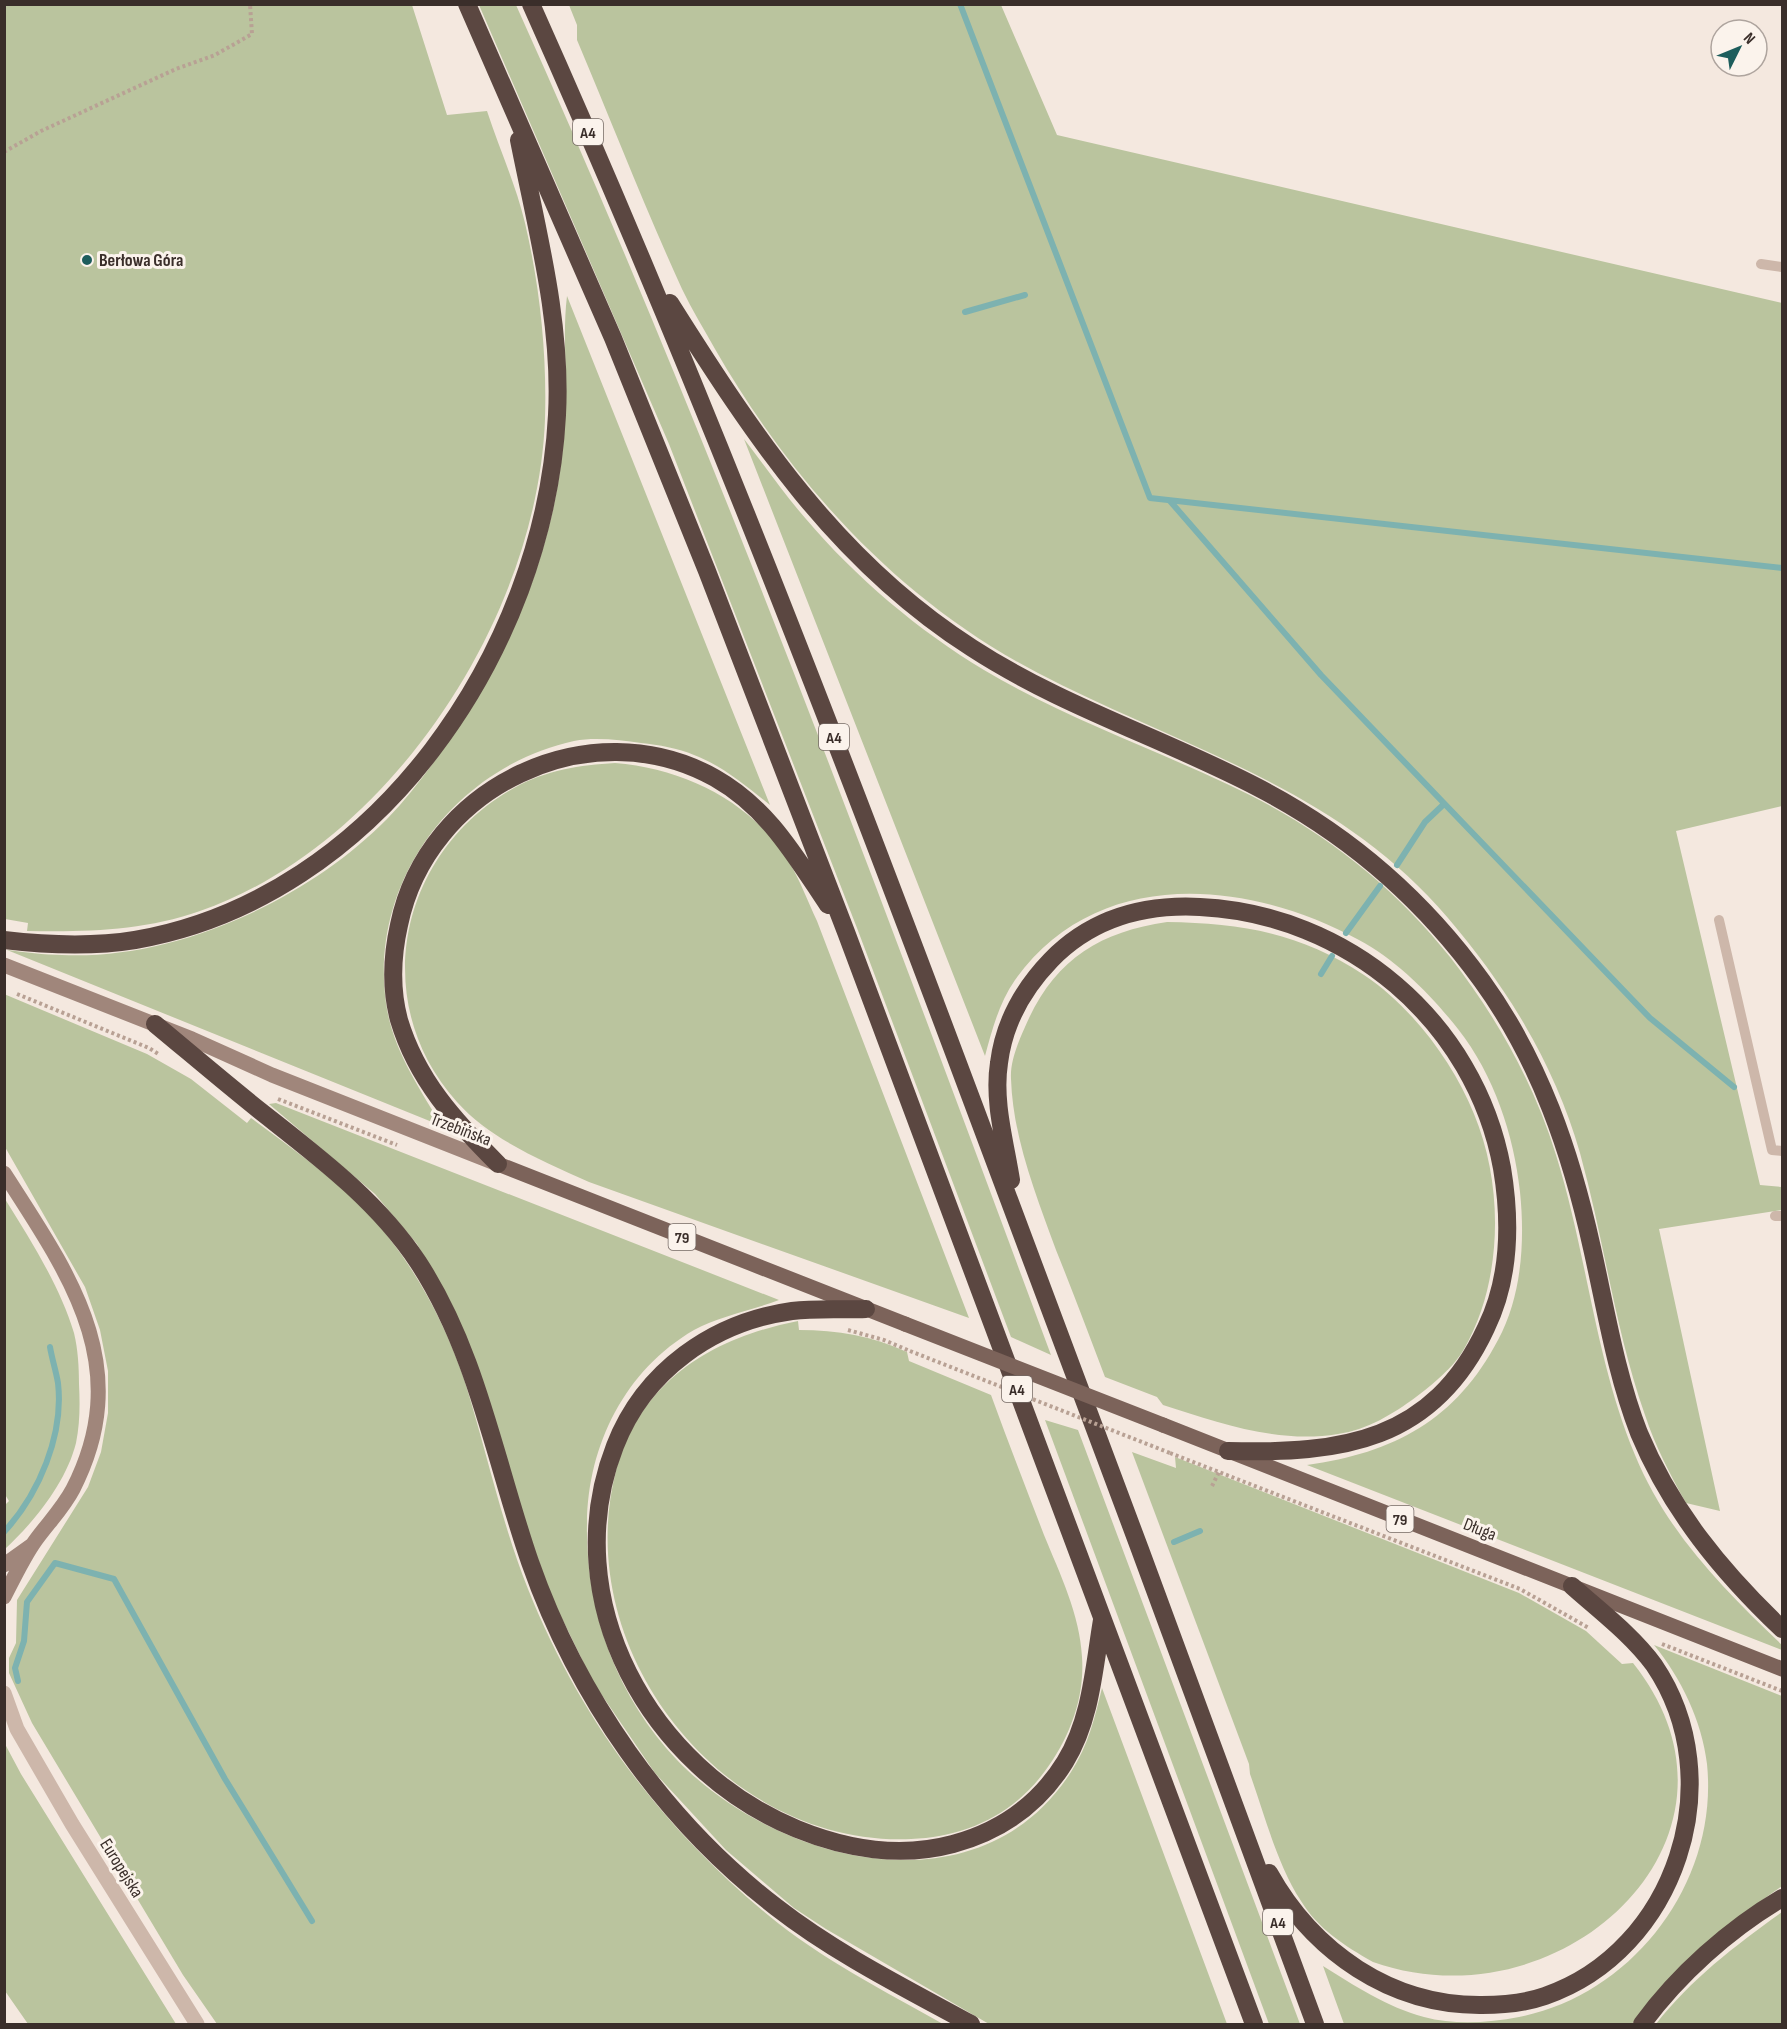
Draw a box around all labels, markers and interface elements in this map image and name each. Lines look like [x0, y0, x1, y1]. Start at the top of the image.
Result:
north arrow [1709, 18, 1769, 78]
text: N [1739, 29, 1759, 48]
road number: A4 [573, 119, 603, 145]
place label: Berłowa Góra [99, 250, 183, 271]
marker: Berłowa Góra [80, 253, 94, 267]
road number: A4 [819, 724, 849, 750]
street label: Trzebińska [427, 1108, 494, 1151]
road number: 79 [668, 1224, 696, 1250]
road number: A4 [1002, 1376, 1032, 1402]
road number: 79 [1386, 1506, 1414, 1532]
street label: Długa [1460, 1514, 1499, 1545]
street label: Europejska [95, 1835, 148, 1902]
road number: A4 [1263, 1909, 1293, 1935]

